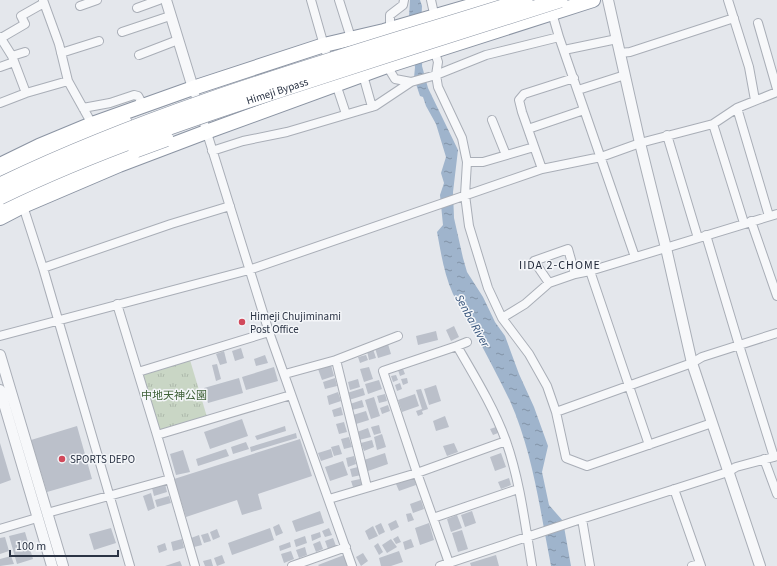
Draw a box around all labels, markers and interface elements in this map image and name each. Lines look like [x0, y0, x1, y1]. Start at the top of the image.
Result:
street label: Himeji Bypass [244, 74, 310, 108]
district label: IIDA 2-CHOME [519, 257, 601, 274]
water label: Senba River [450, 291, 494, 351]
place label: Himeji Chujiminami Post Office [250, 309, 341, 337]
marker: Himeji Chujiminami Post Office [237, 317, 247, 327]
park label: 中地天神公園 [141, 388, 207, 403]
place label: SPORTS DEPO [70, 452, 135, 467]
marker: SPORTS DEPO [57, 454, 67, 464]
scale bar [10, 532, 118, 558]
text: 100 m [16, 538, 46, 555]

